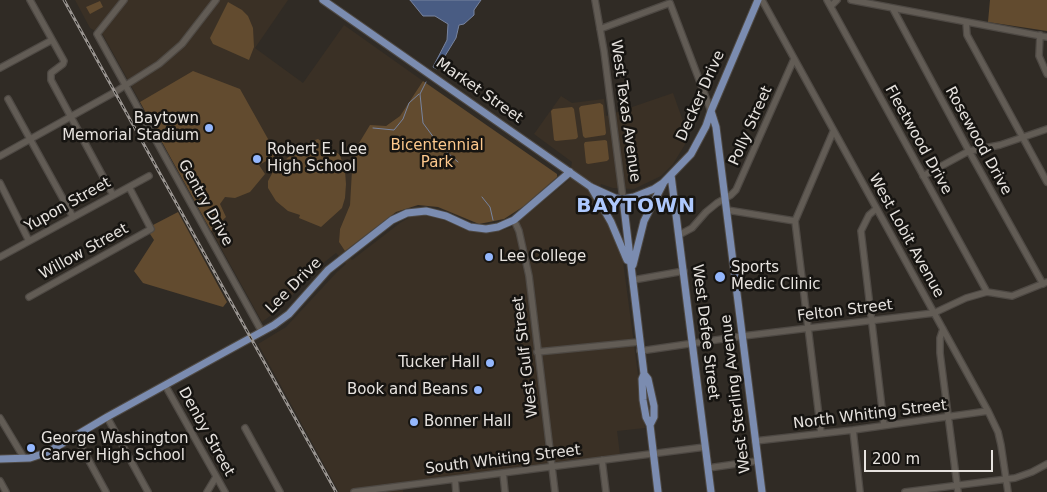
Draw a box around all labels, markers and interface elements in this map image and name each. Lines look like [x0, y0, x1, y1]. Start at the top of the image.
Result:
street label: West Texas Avenue [606, 39, 644, 183]
street label: Decker Drive [673, 48, 729, 144]
street label: Market Street [432, 54, 526, 128]
street label: Fleetwood Drive [881, 82, 955, 198]
street label: Polly Street [725, 83, 777, 169]
street label: Rosewood Drive [941, 84, 1015, 198]
place label: Baytown Memorial Stadium [62, 110, 199, 145]
marker: Baytown Memorial Stadium [203, 122, 215, 134]
park label: Bicentennial Park [390, 137, 484, 172]
place label: Robert E. Lee High School [267, 141, 367, 176]
marker: Robert E. Lee High School [251, 153, 263, 165]
street label: Gentry Drive [174, 157, 236, 249]
street label: West Lobit Avenue [864, 171, 948, 301]
street label: Yupon Street [22, 174, 114, 236]
district label: BAYTOWN [575, 195, 697, 219]
street label: Willow Street [36, 220, 132, 284]
place label: Lee College [499, 248, 586, 266]
marker: Lee College [483, 251, 495, 263]
street label: Lee Drive [262, 254, 326, 318]
place label: Sports Medic Clinic [731, 259, 821, 294]
street label: West Defee Street [688, 263, 722, 401]
marker: Sports Medic Clinic [713, 270, 727, 284]
street label: West Gulf Street [510, 295, 542, 419]
street label: Felton Street [796, 296, 894, 326]
street label: West Sterling Avenue [717, 313, 755, 475]
place label: Tucker Hall [398, 354, 480, 372]
marker: Tucker Hall [484, 357, 496, 369]
place label: Book and Beans [347, 381, 468, 399]
street label: Denby Street [174, 384, 238, 480]
marker: Book and Beans [472, 384, 484, 396]
street label: North Whiting Street [792, 397, 948, 433]
place label: Bonner Hall [424, 413, 511, 431]
marker: Bonner Hall [408, 416, 420, 428]
place label: George Washington Carver High School [41, 430, 189, 465]
scale bar [867, 440, 996, 472]
marker: George Washington Carver High School [25, 442, 37, 454]
street label: South Whiting Street [424, 442, 582, 478]
text: 200 m [872, 450, 920, 468]

